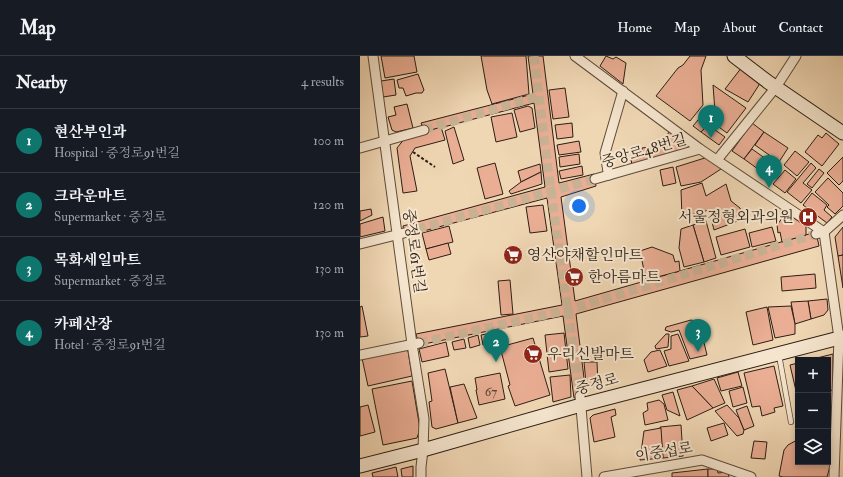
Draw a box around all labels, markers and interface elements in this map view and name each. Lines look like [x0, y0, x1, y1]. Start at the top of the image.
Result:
text: Map [20, 16, 56, 40]
text: Home [617, 19, 652, 36]
text: Map [674, 19, 700, 36]
text: About [722, 19, 756, 36]
text: Contact [778, 19, 823, 36]
text: Nearby [16, 72, 67, 93]
text: 4 results [301, 74, 344, 90]
pin: 1 [698, 105, 724, 138]
text: 현산부인과 [54, 123, 126, 142]
street label: 중앙로48번길 [599, 130, 689, 172]
text: 1 [27, 133, 31, 149]
text: 100 m [313, 133, 344, 149]
text: Hospital · 중정로91번길 [54, 145, 180, 161]
pin: 4 [756, 155, 782, 188]
text: 크라운마트 [54, 187, 126, 206]
your location [569, 196, 589, 216]
text: 2 [26, 197, 32, 213]
text: 120 m [313, 197, 344, 213]
hospital icon: 서울정형외과의원 [797, 206, 819, 228]
street label: 중정로61번길 [399, 207, 429, 295]
place label: 서울정형외과의원 [678, 208, 794, 227]
text: Supermarket · 중정로 [54, 209, 166, 225]
supermarket icon: 영산야채할인마트 [502, 244, 524, 266]
place label: 영산야채할인마트 [527, 246, 643, 265]
text: 목화세일마트 [54, 251, 141, 270]
text: 3 [27, 261, 32, 277]
text: 130 m [315, 261, 344, 277]
supermarket icon: 한아름마트 [563, 266, 585, 288]
place label: 한아름마트 [588, 268, 661, 287]
text: Supermarket · 중정로 [54, 273, 166, 289]
text: 카페산장 [54, 315, 112, 334]
pin: 3 [685, 319, 711, 352]
text: 4 [25, 325, 33, 341]
text: 130 m [315, 325, 344, 341]
pin: 2 [483, 329, 509, 362]
text: Hotel · 중정로91번길 [54, 337, 166, 353]
supermarket icon: 우리신발마트 [522, 343, 544, 365]
place label: 우리신발마트 [547, 345, 634, 364]
map controls [795, 357, 831, 465]
button: + [795, 357, 831, 393]
street label: 중정로 [574, 369, 621, 399]
house number: 67 [485, 384, 497, 400]
button: − [795, 393, 831, 429]
button: layers [795, 429, 831, 465]
street label: 이중섭로 [634, 438, 695, 466]

